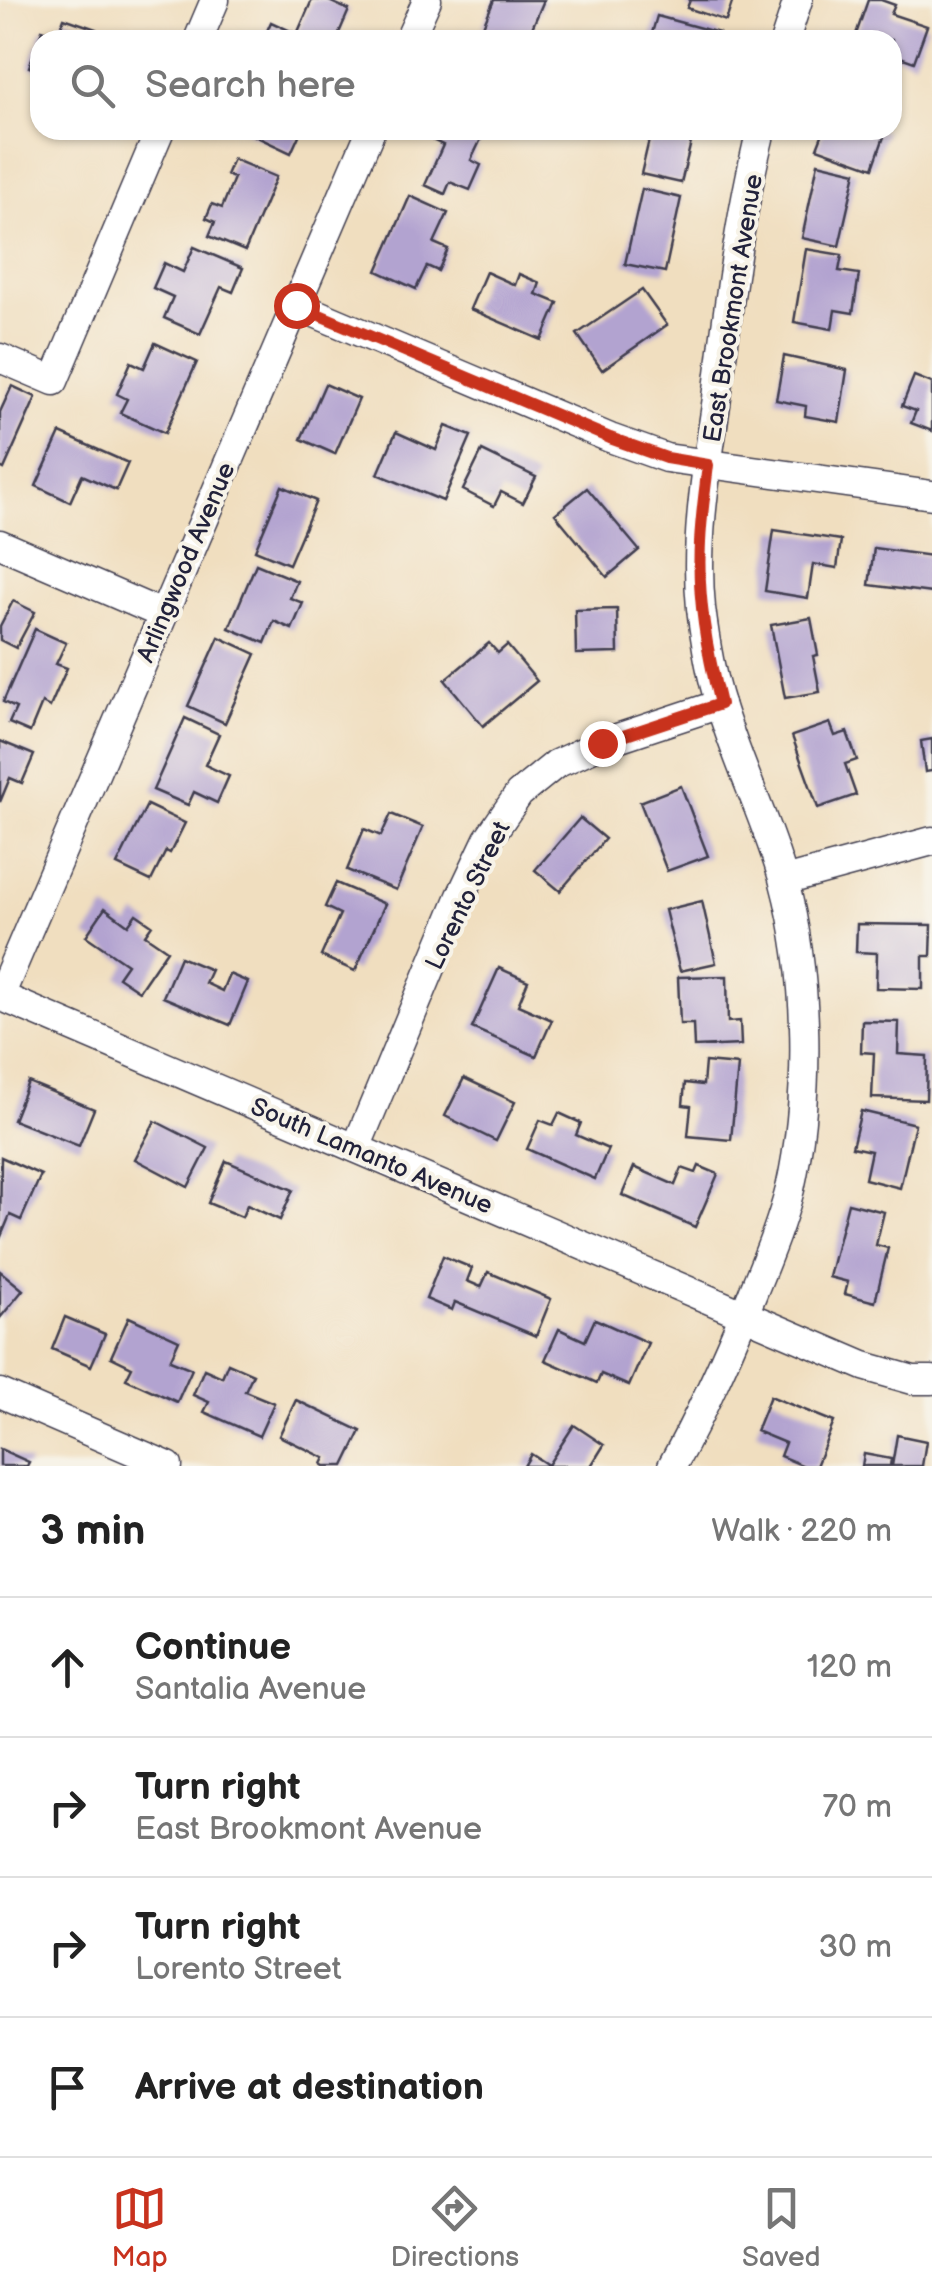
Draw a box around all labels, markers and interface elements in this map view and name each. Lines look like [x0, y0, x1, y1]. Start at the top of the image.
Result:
search box [30, 30, 902, 140]
icon: search [65, 58, 120, 113]
text: Search here [145, 63, 356, 108]
street label: East Brookmont Avenue [697, 172, 770, 445]
route start [274, 283, 320, 329]
street label: Arlingwood Avenue [130, 458, 243, 667]
route end [580, 721, 626, 767]
street label: Lorento Street [419, 816, 518, 975]
street label: South Lamanto Avenue [246, 1091, 497, 1221]
text: 3 min [40, 1506, 145, 1557]
text: Walk · 220 m [711, 1512, 892, 1551]
text: Continue [135, 1625, 291, 1670]
icon: ahead [40, 1640, 95, 1695]
text: 120 m [807, 1648, 892, 1687]
text: Santalia Avenue [135, 1670, 366, 1709]
text: Turn right [135, 1765, 300, 1810]
icon: right [40, 1780, 95, 1835]
text: 70 m [822, 1788, 892, 1827]
text: East Brookmont Avenue [135, 1810, 482, 1849]
text: Turn right [135, 1905, 300, 1950]
icon: right [40, 1920, 95, 1975]
text: 30 m [818, 1928, 892, 1967]
text: Lorento Street [135, 1950, 341, 1989]
icon: arrive [40, 2060, 95, 2115]
text: Arrive at destination [135, 2065, 484, 2110]
tab: Map [111, 2181, 168, 2274]
tab: Directions [390, 2181, 519, 2274]
tab: Saved [742, 2181, 821, 2274]

